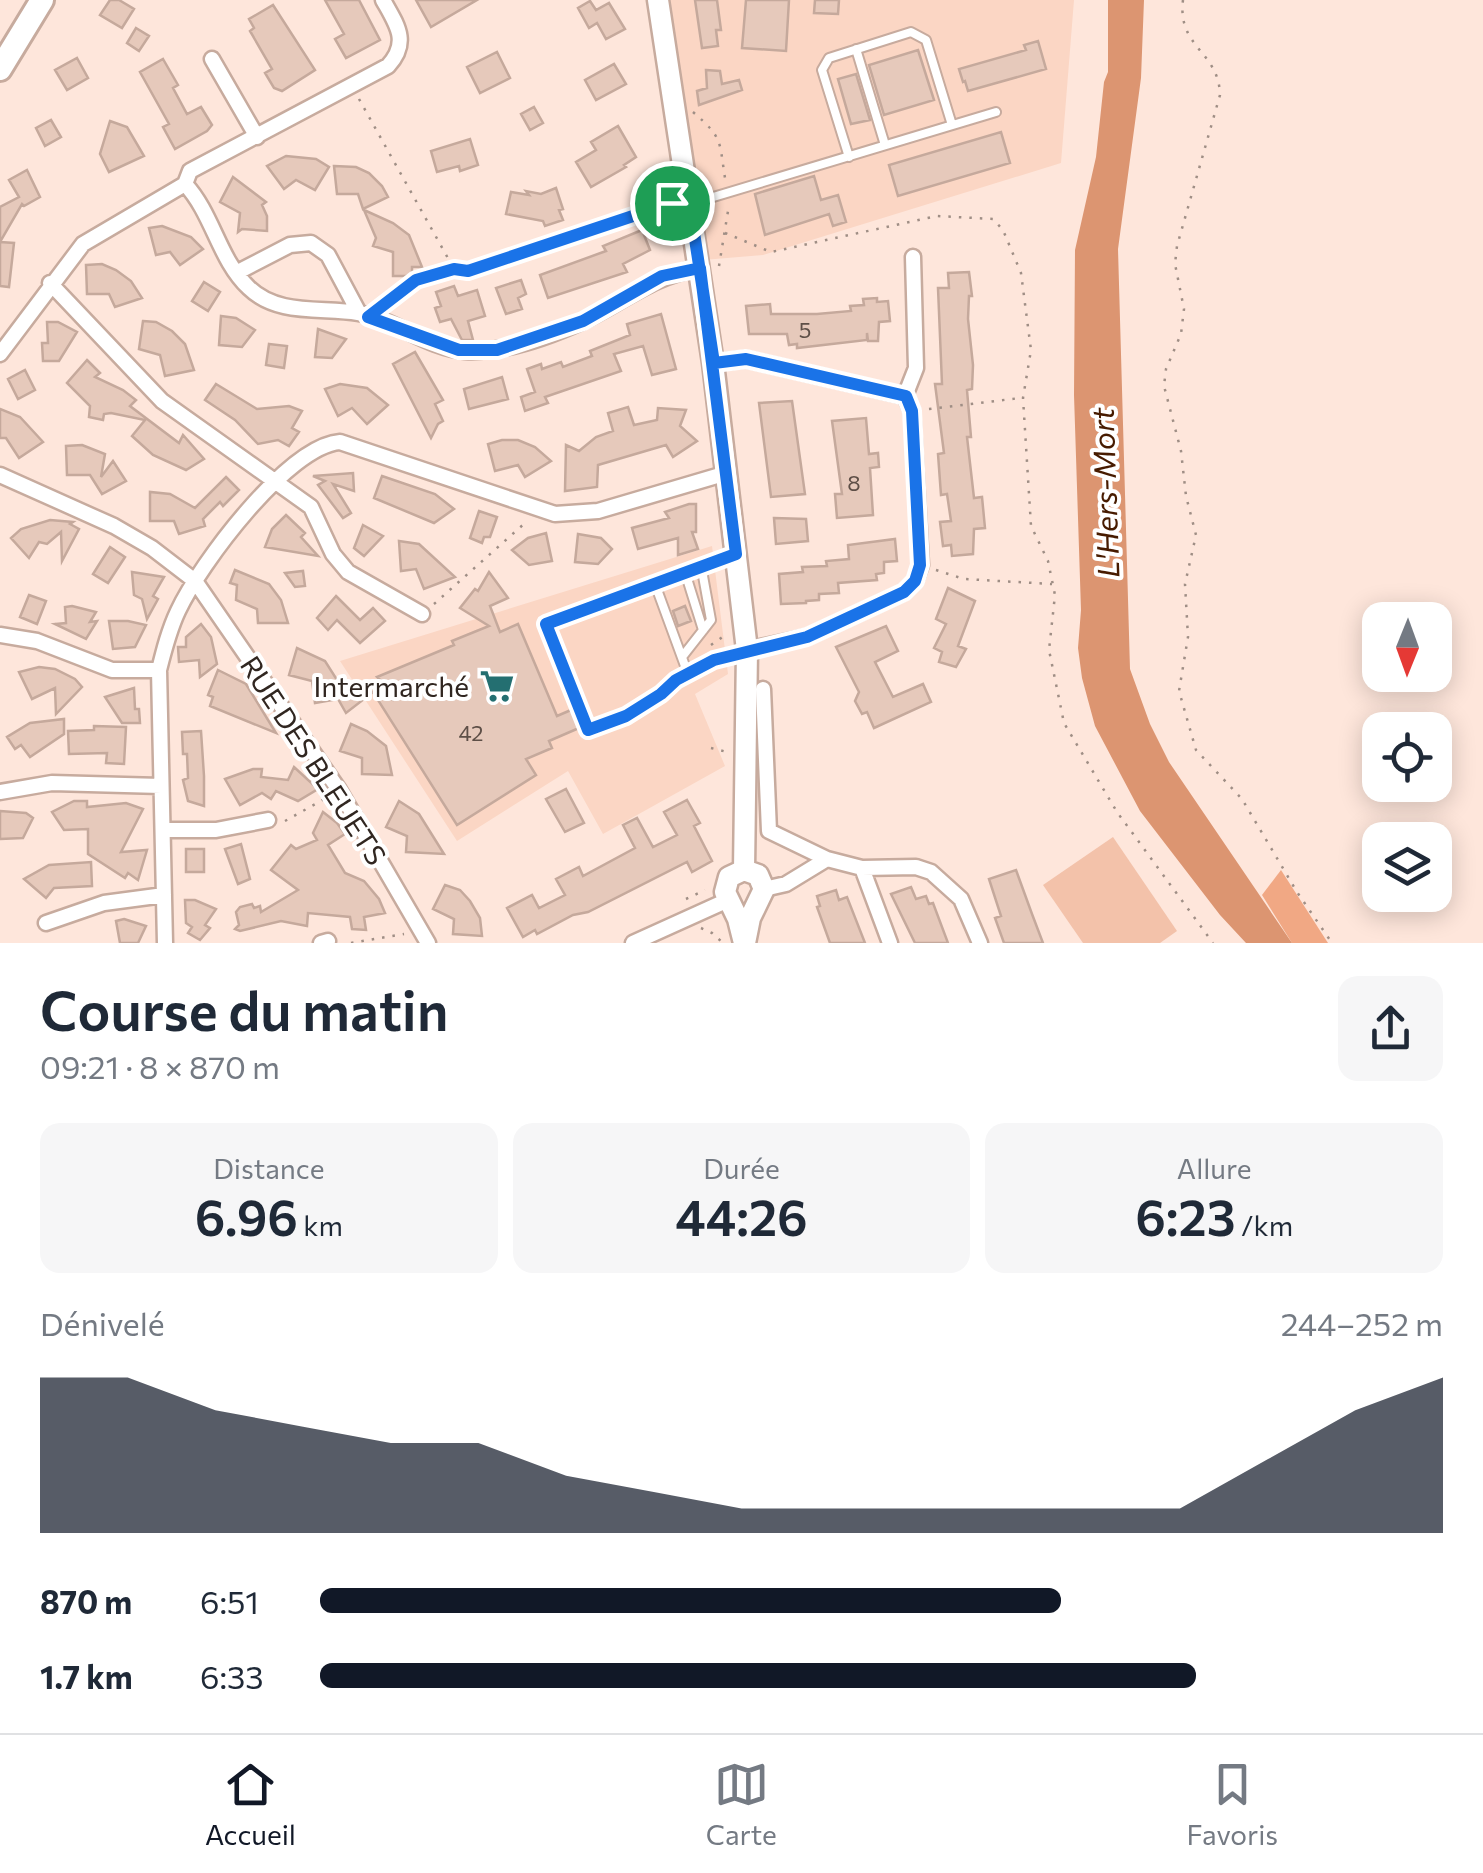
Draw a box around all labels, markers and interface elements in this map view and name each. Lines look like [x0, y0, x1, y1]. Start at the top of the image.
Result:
pin [630, 161, 715, 246]
icon: arrive [645, 176, 700, 231]
house number: 5 [799, 316, 811, 343]
water label: L'Hers-Mort [1083, 407, 1125, 579]
house number: 8 [847, 469, 861, 496]
north arrow [1362, 602, 1452, 692]
map controls [1362, 602, 1452, 912]
street label: RUE DES BLEUETS [234, 649, 394, 871]
supermarket icon: Intermarché [478, 667, 516, 705]
place label: Intermarché [313, 669, 469, 703]
button: locate [1362, 712, 1452, 802]
house number: 42 [458, 719, 484, 746]
button: layers [1362, 822, 1452, 912]
text: Course du matin [40, 975, 449, 1042]
button: share [1338, 976, 1443, 1081]
text: 09:21 · 8 × 870 m [40, 1046, 280, 1086]
text: Distance [213, 1151, 324, 1185]
text: Durée [703, 1151, 780, 1185]
text: Allure [1177, 1151, 1251, 1185]
text: 6.96 [195, 1185, 298, 1246]
text: 44:26 [675, 1185, 808, 1246]
text: 6:23 [1135, 1185, 1236, 1246]
text: km [298, 1208, 343, 1242]
text: /km [1236, 1208, 1293, 1242]
text: Dénivelé [40, 1303, 165, 1343]
text: 244–252 m [1281, 1303, 1443, 1343]
text: 870 m [40, 1581, 132, 1621]
text: 6:51 [200, 1581, 259, 1621]
text: 1.7 km [40, 1656, 133, 1696]
text: 6:33 [200, 1656, 263, 1696]
tab: Accueil [205, 1757, 296, 1851]
tab: Carte [706, 1757, 777, 1851]
tab: Favoris [1187, 1757, 1278, 1851]

